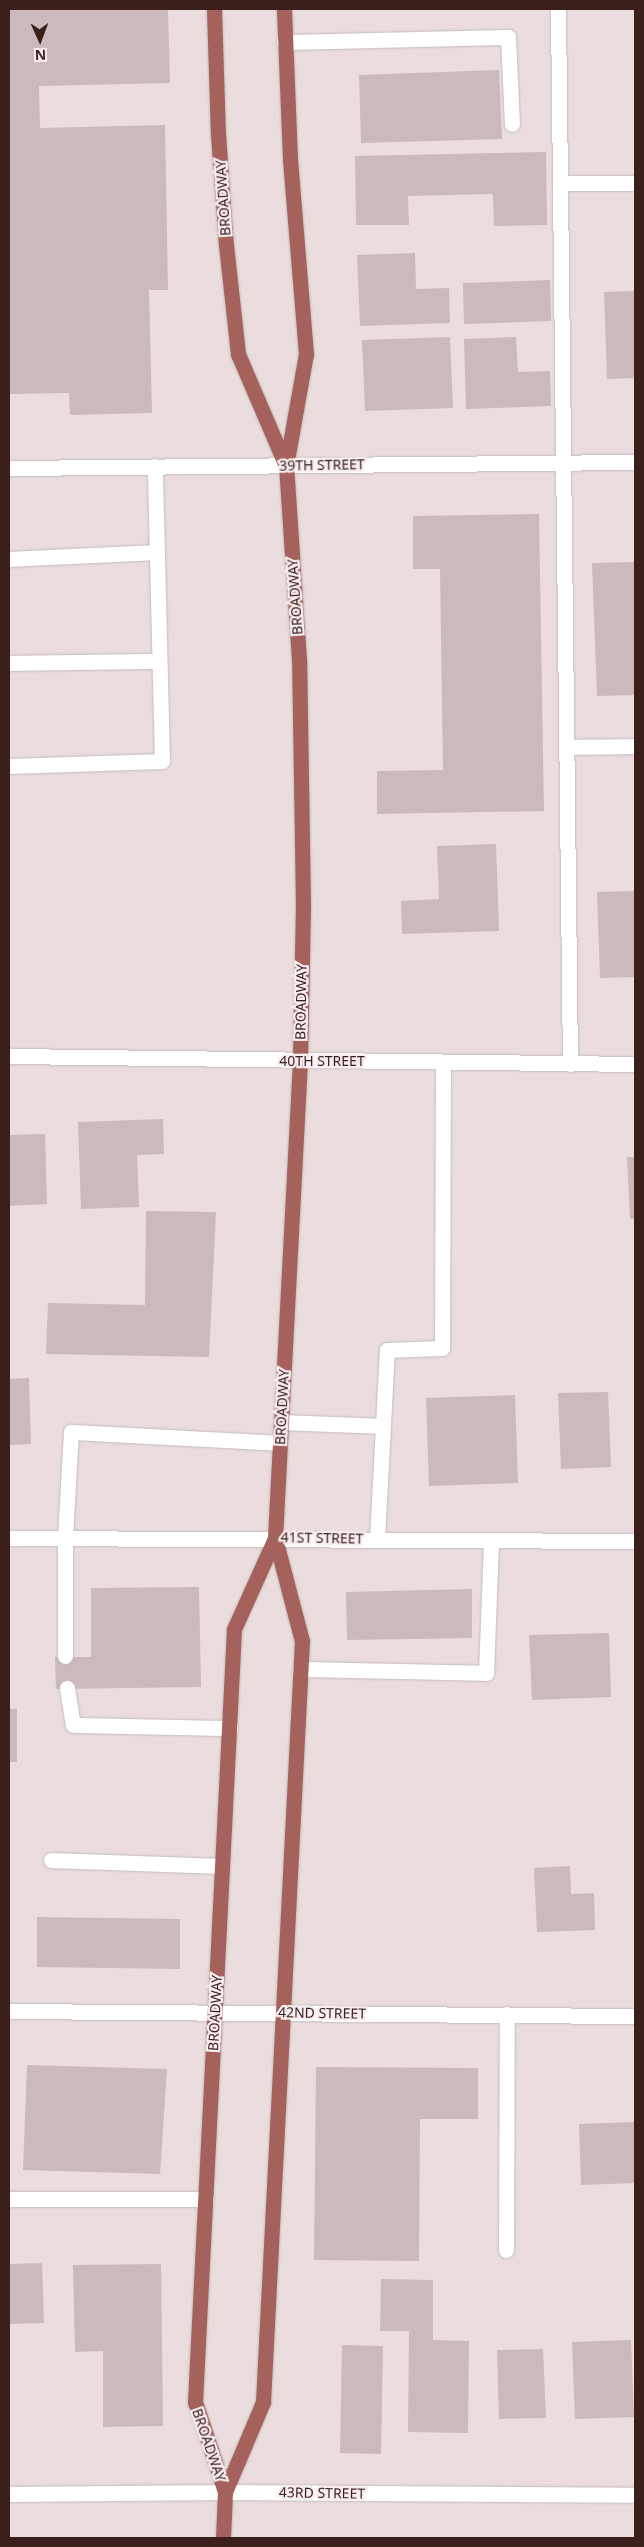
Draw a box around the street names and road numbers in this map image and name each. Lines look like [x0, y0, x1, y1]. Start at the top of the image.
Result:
street label: BROADWAY [212, 160, 234, 236]
street label: 39TH STREET [279, 456, 365, 474]
street label: BROADWAY [284, 559, 306, 635]
street label: BROADWAY [292, 964, 310, 1040]
street label: 40TH STREET [279, 1053, 365, 1069]
street label: BROADWAY [272, 1369, 292, 1445]
street label: 41ST STREET [281, 1529, 363, 1547]
street label: BROADWAY [205, 1975, 225, 2051]
street label: 42ND STREET [278, 2004, 366, 2022]
street label: BROADWAY [189, 2406, 229, 2484]
street label: 43RD STREET [279, 2484, 365, 2502]

